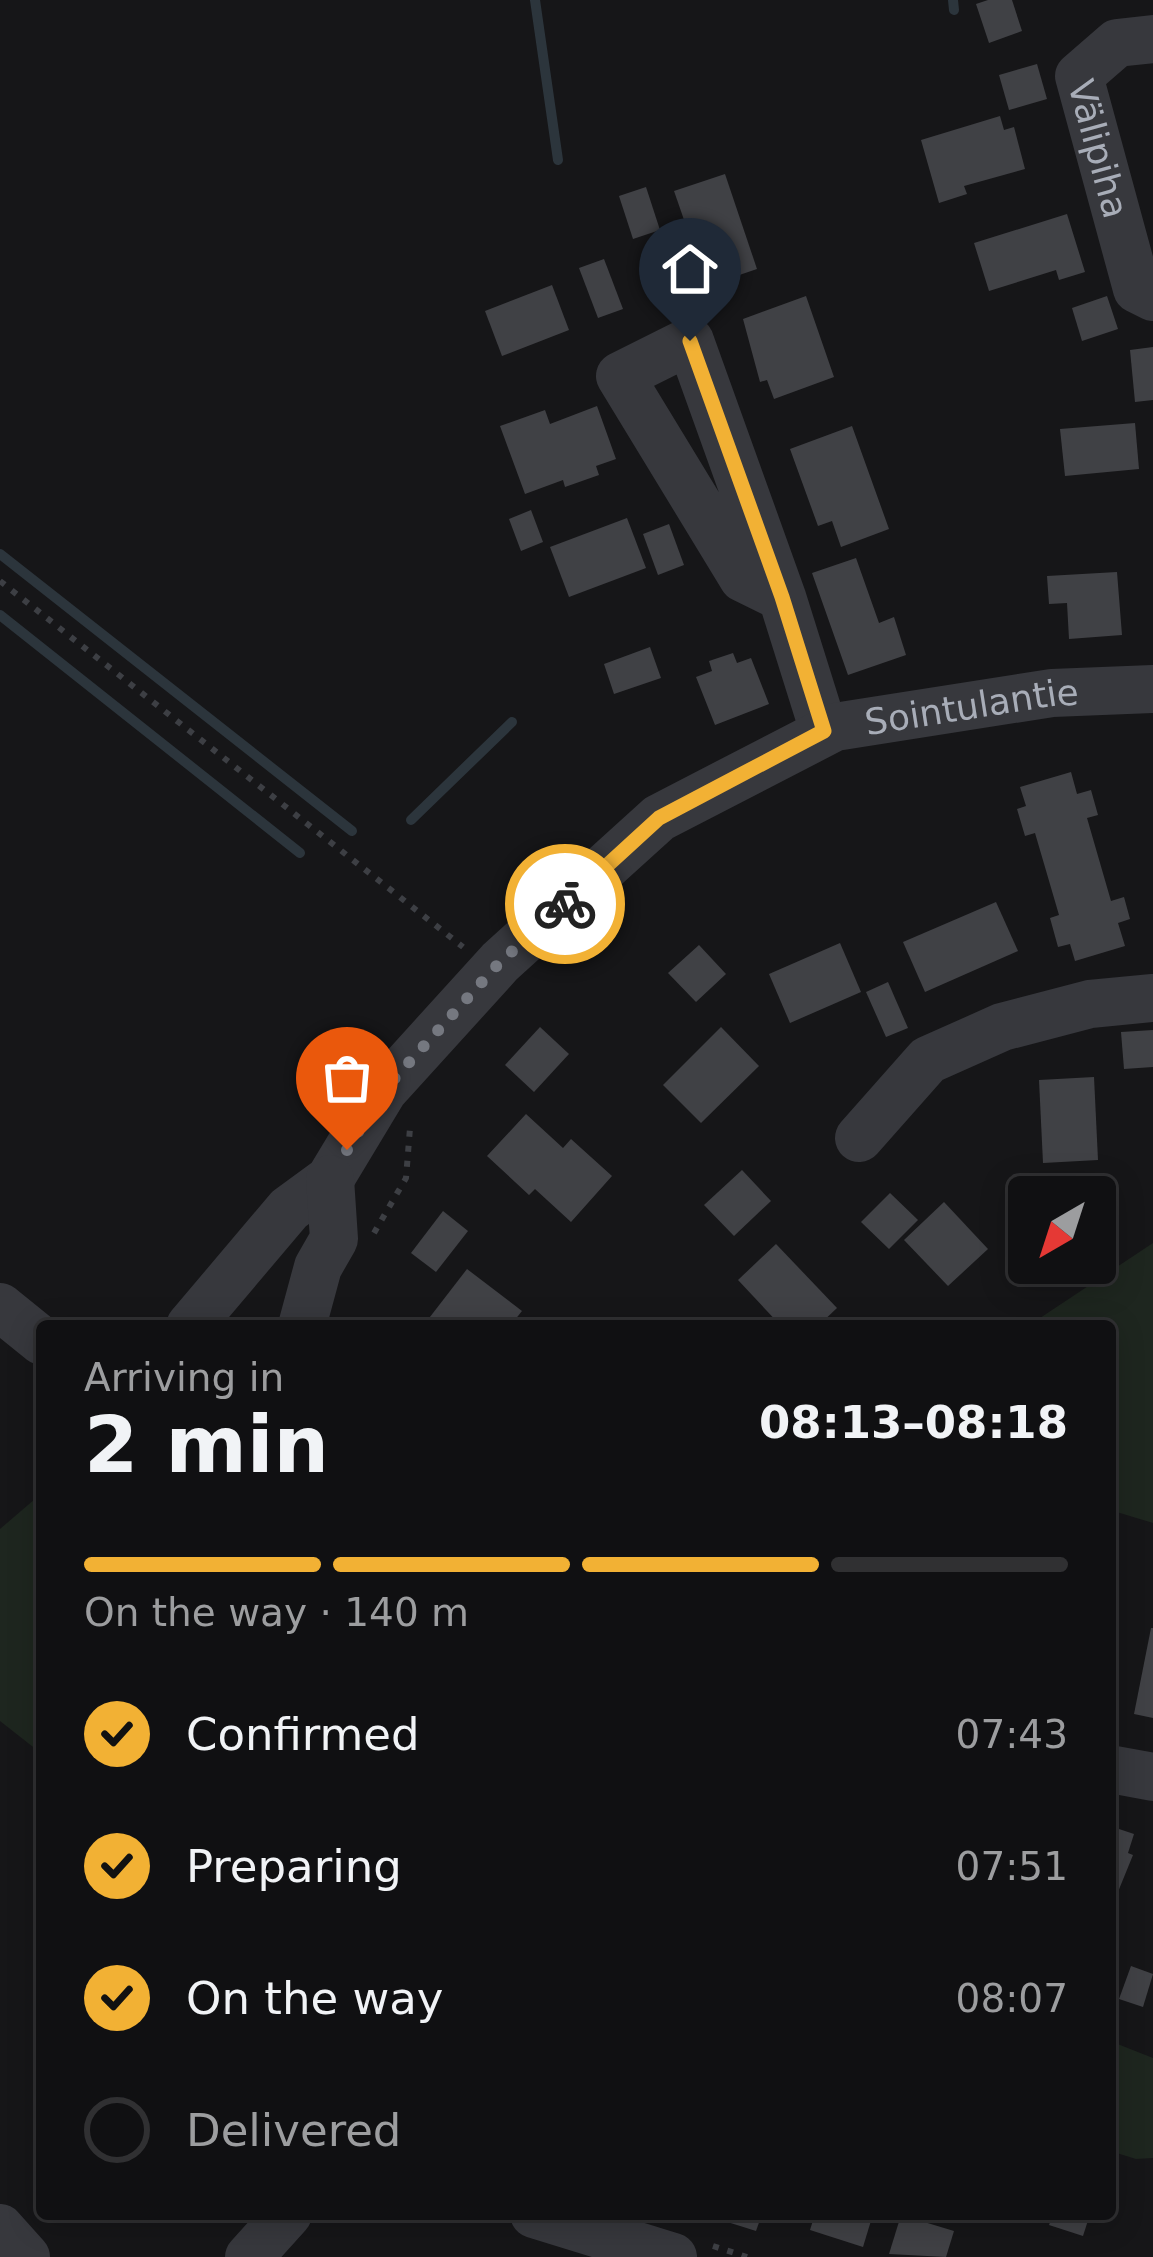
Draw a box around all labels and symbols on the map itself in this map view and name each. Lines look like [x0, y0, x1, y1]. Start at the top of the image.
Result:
street label: Välipiha [1060, 75, 1137, 223]
pin [639, 218, 741, 341]
street label: Sointulantie [862, 671, 1079, 743]
courier [505, 844, 625, 964]
pin [296, 1027, 398, 1150]
north arrow [1008, 1176, 1116, 1284]

